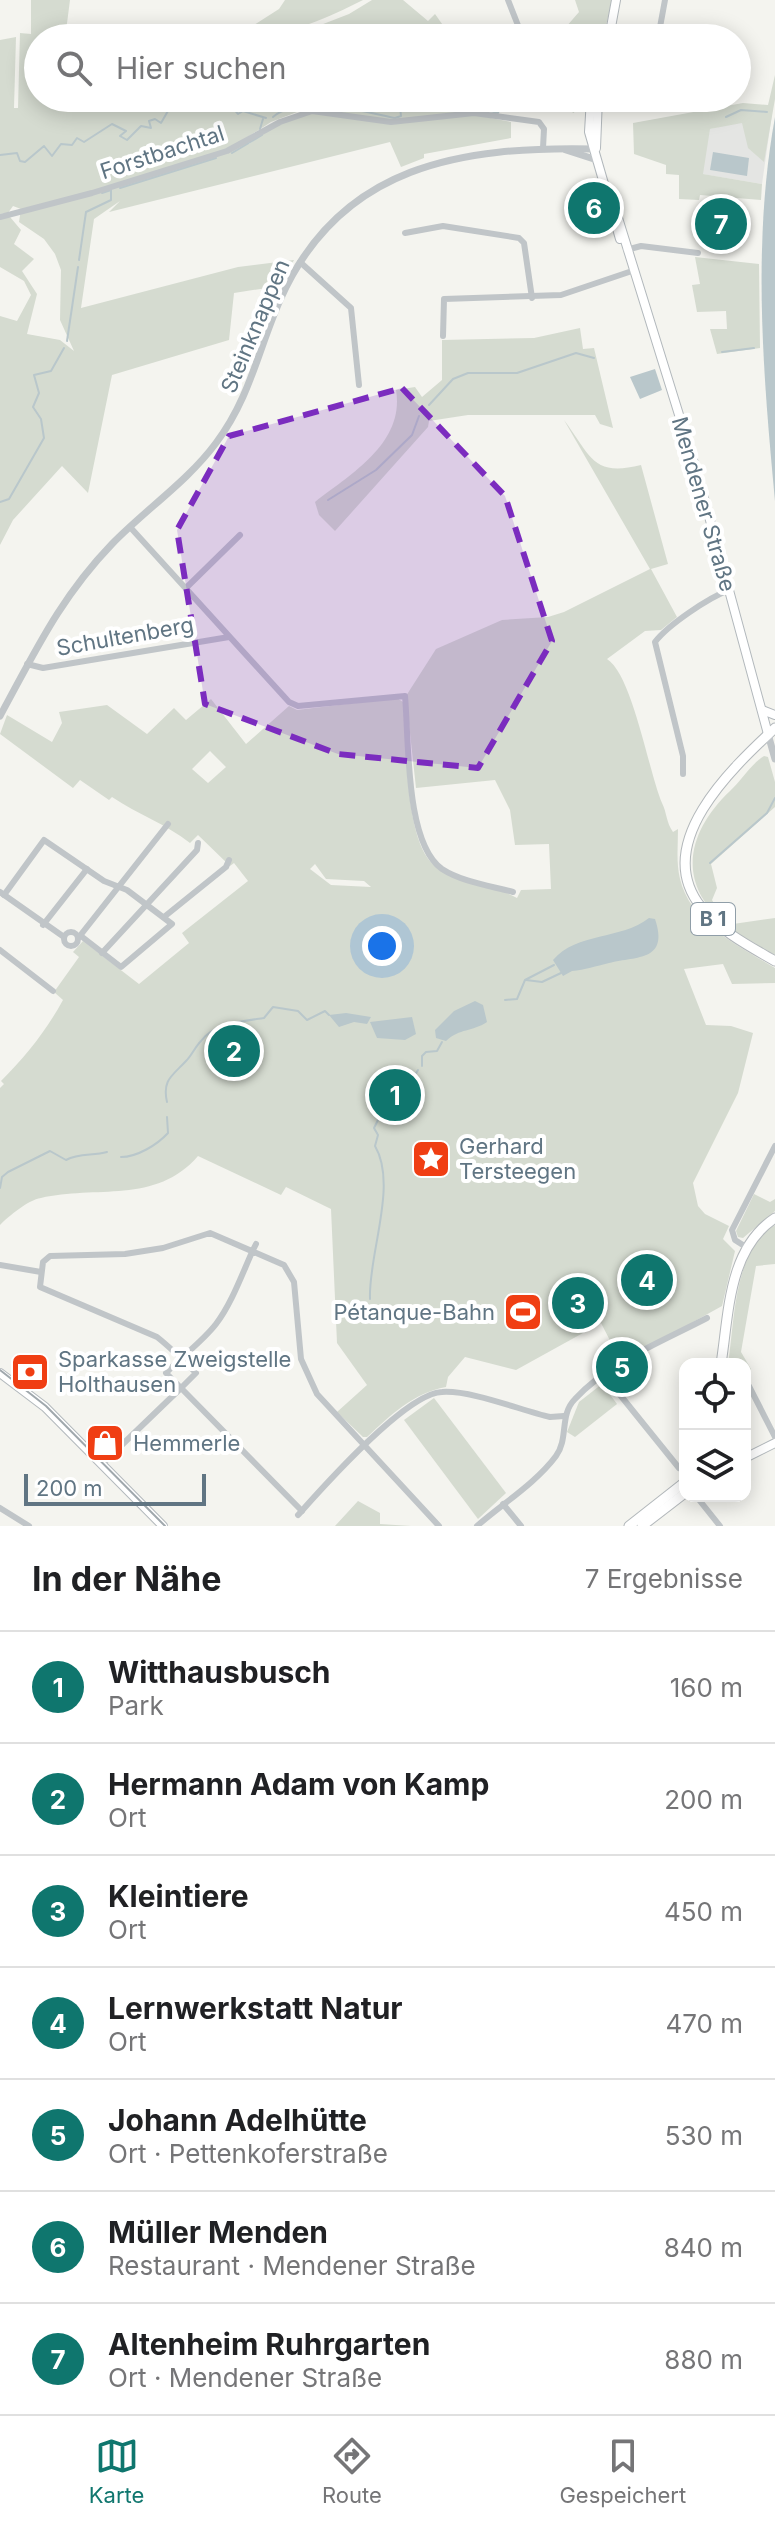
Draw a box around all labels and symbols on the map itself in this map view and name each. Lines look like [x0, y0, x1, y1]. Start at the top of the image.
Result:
street label: Forstbachtal [97, 120, 227, 184]
pin: 6 [568, 178, 620, 238]
pin: 7 [695, 194, 747, 254]
street label: Steinknappen [215, 255, 295, 397]
street label: Mendener Straße [667, 414, 741, 594]
street label: Schultenberg [54, 611, 196, 661]
road number: B 1 [691, 903, 735, 935]
your location [362, 926, 402, 966]
pin: 2 [208, 1021, 260, 1081]
pin: 1 [369, 1065, 421, 1125]
place label: Gerhard Tersteegen [459, 1133, 576, 1184]
place icon: Gerhard Tersteegen [410, 1138, 452, 1180]
pin: 4 [621, 1250, 673, 1310]
pin: 3 [552, 1273, 604, 1333]
sports icon: Pétanque-Bahn [502, 1291, 544, 1333]
place label: Pétanque-Bahn [333, 1299, 495, 1325]
pin: 5 [596, 1337, 648, 1397]
place label: Sparkasse Zweigstelle Holthausen [58, 1346, 291, 1397]
bank icon: Sparkasse Zweigstelle Holthausen [9, 1351, 51, 1393]
shop icon: Hemmerle [84, 1422, 126, 1464]
place label: Hemmerle [133, 1430, 240, 1456]
scale bar [24, 1470, 206, 1506]

